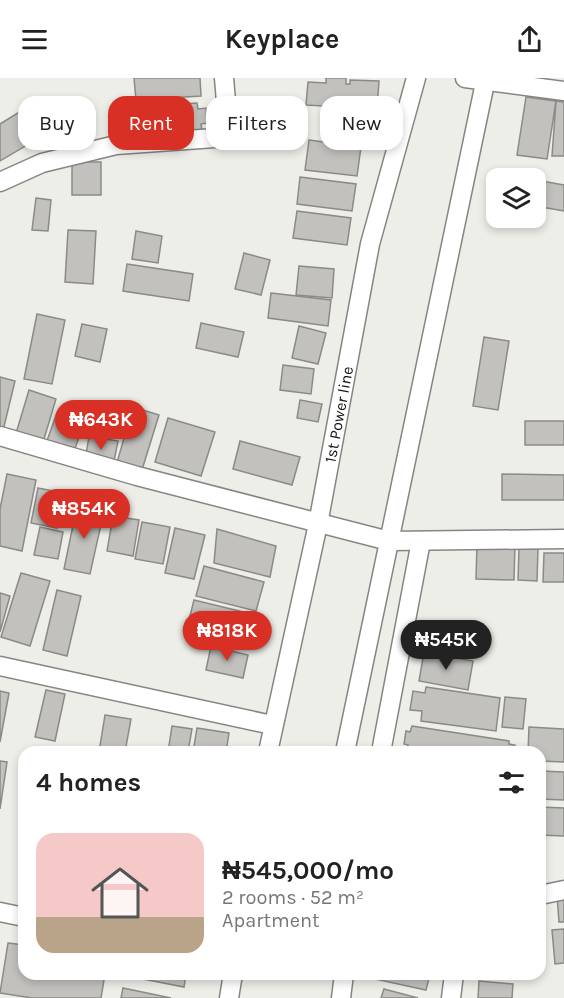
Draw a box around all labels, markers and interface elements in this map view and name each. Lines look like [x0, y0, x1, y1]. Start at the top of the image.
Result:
icon: menu [18, 23, 51, 56]
text: Keyplace [225, 23, 339, 55]
icon: share [513, 23, 546, 56]
chip: Buy [18, 96, 96, 150]
chip: Rent [108, 96, 194, 150]
chip: Filters [206, 96, 308, 150]
chip: New [320, 96, 403, 150]
map controls [486, 168, 546, 228]
button: layers [486, 168, 546, 228]
street label: 1st Power line [320, 365, 357, 464]
pin: ₦643K [59, 400, 143, 451]
text: ₦643K [69, 408, 133, 431]
pin: ₦854K [42, 489, 126, 540]
text: ₦854K [52, 497, 116, 520]
pin: ₦818K [185, 611, 269, 662]
text: ₦818K [197, 619, 257, 642]
pin: ₦545K [404, 620, 488, 671]
text: ₦545K [415, 628, 477, 651]
icon: filters [495, 766, 528, 799]
text: 4 homes [36, 767, 141, 798]
text: ₦545,000/mo [222, 855, 394, 886]
icon: home [84, 857, 156, 929]
text: 2 rooms · 52 m² [222, 886, 364, 909]
text: Apartment [222, 909, 320, 932]

